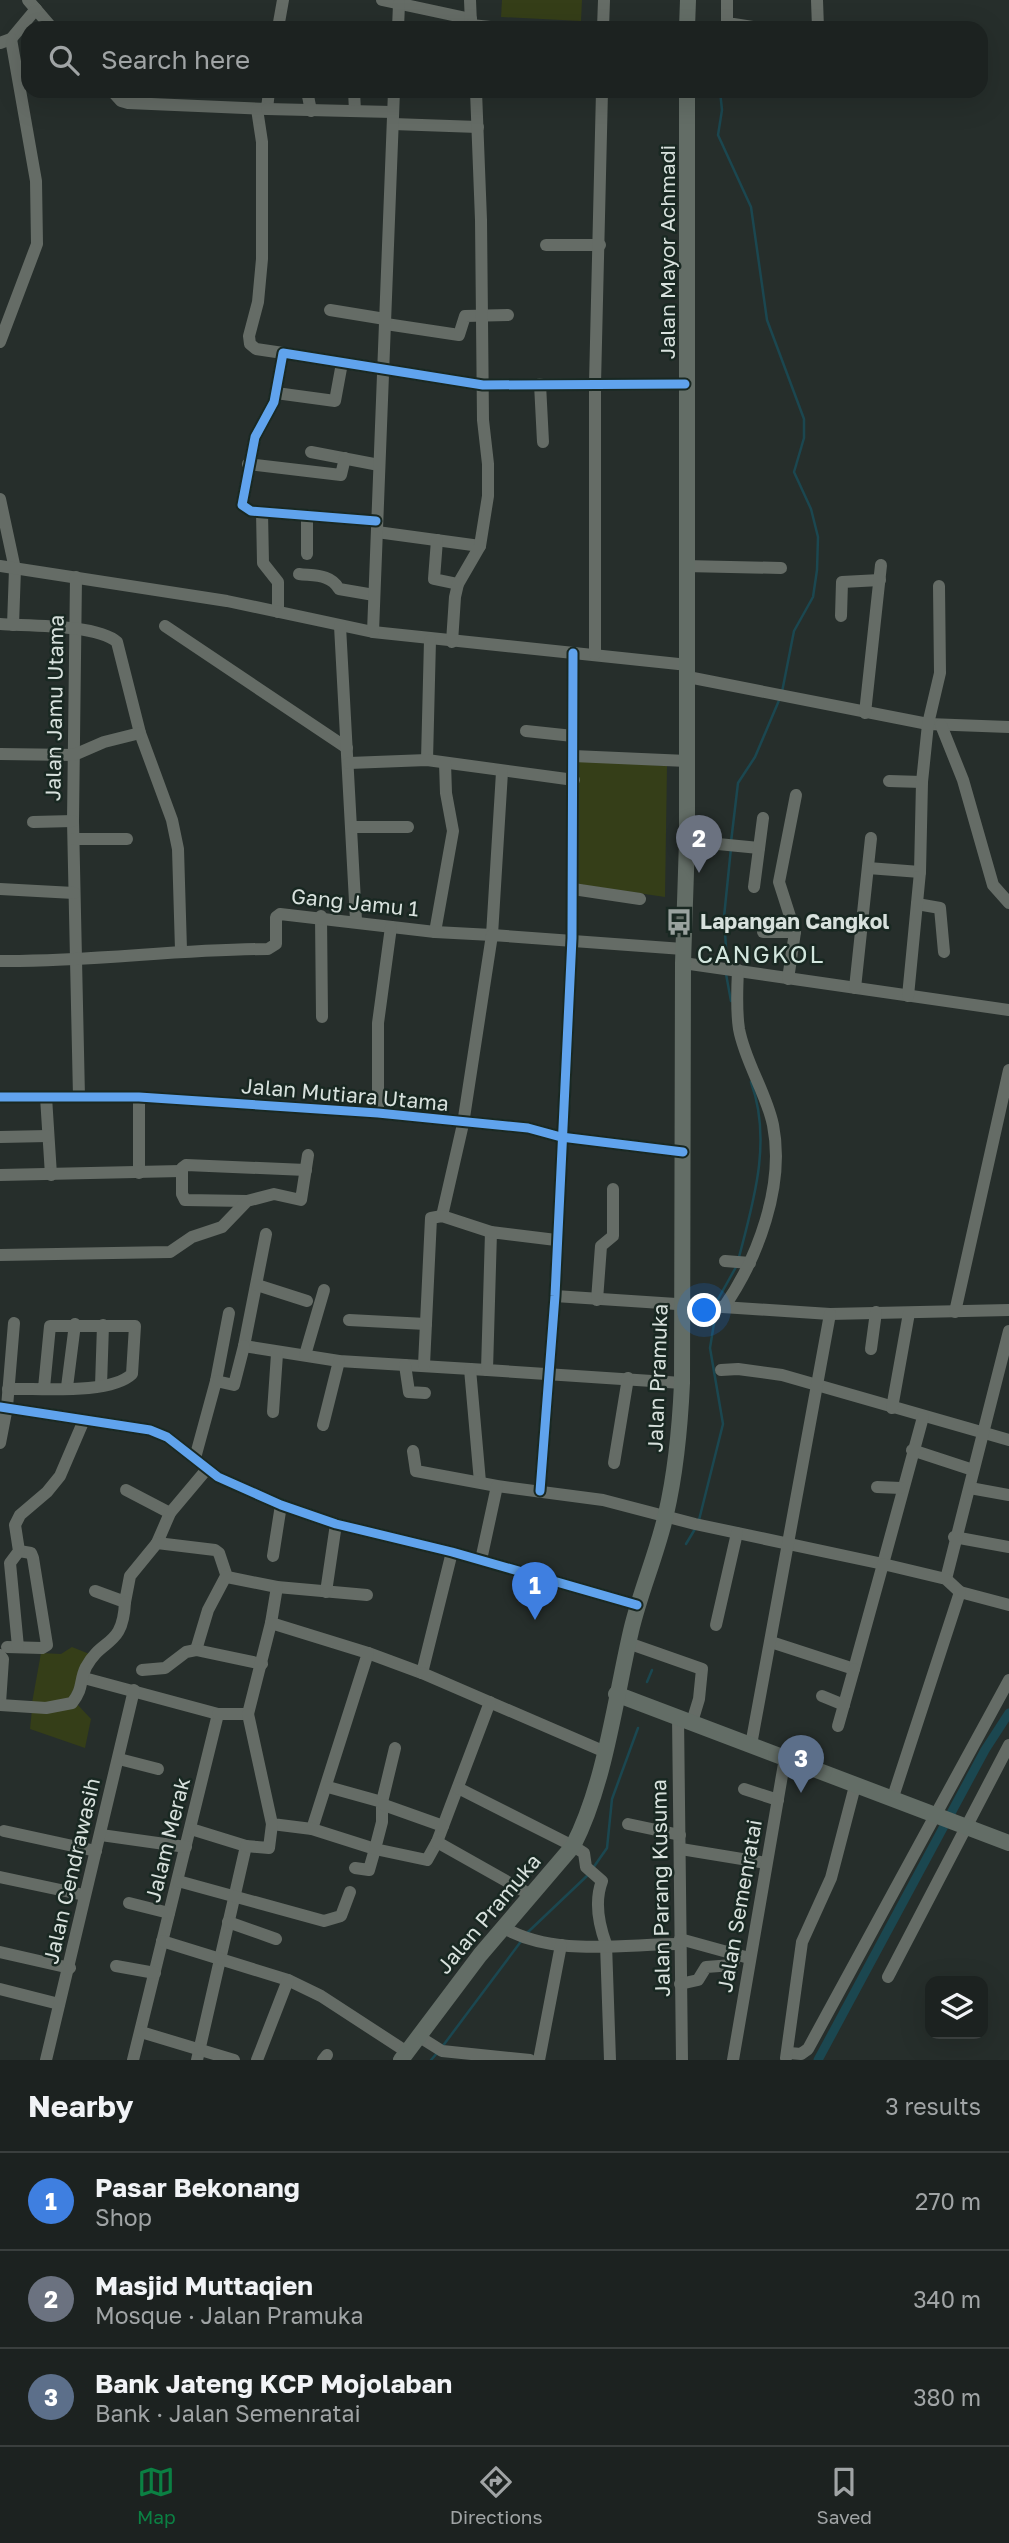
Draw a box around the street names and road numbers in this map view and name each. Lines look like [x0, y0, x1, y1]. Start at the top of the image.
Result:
street label: Jalan Mayor Achmadi [654, 145, 680, 359]
street label: Jalan Jamu Utama [39, 615, 69, 801]
street label: Gang Jamu 1 [290, 882, 420, 922]
street label: Jalan Mutiara Utama [240, 1072, 450, 1116]
street label: Jalan Pramuka [641, 1303, 673, 1453]
street label: Jalam Merak [139, 1774, 195, 1905]
street label: Jalan Cendrawasih [37, 1775, 105, 1966]
street label: Jalan Parang Kusuma [645, 1779, 675, 1997]
street label: Jalan Semenratai [711, 1817, 767, 1994]
street label: Jalan Pramuka [430, 1848, 546, 1979]

